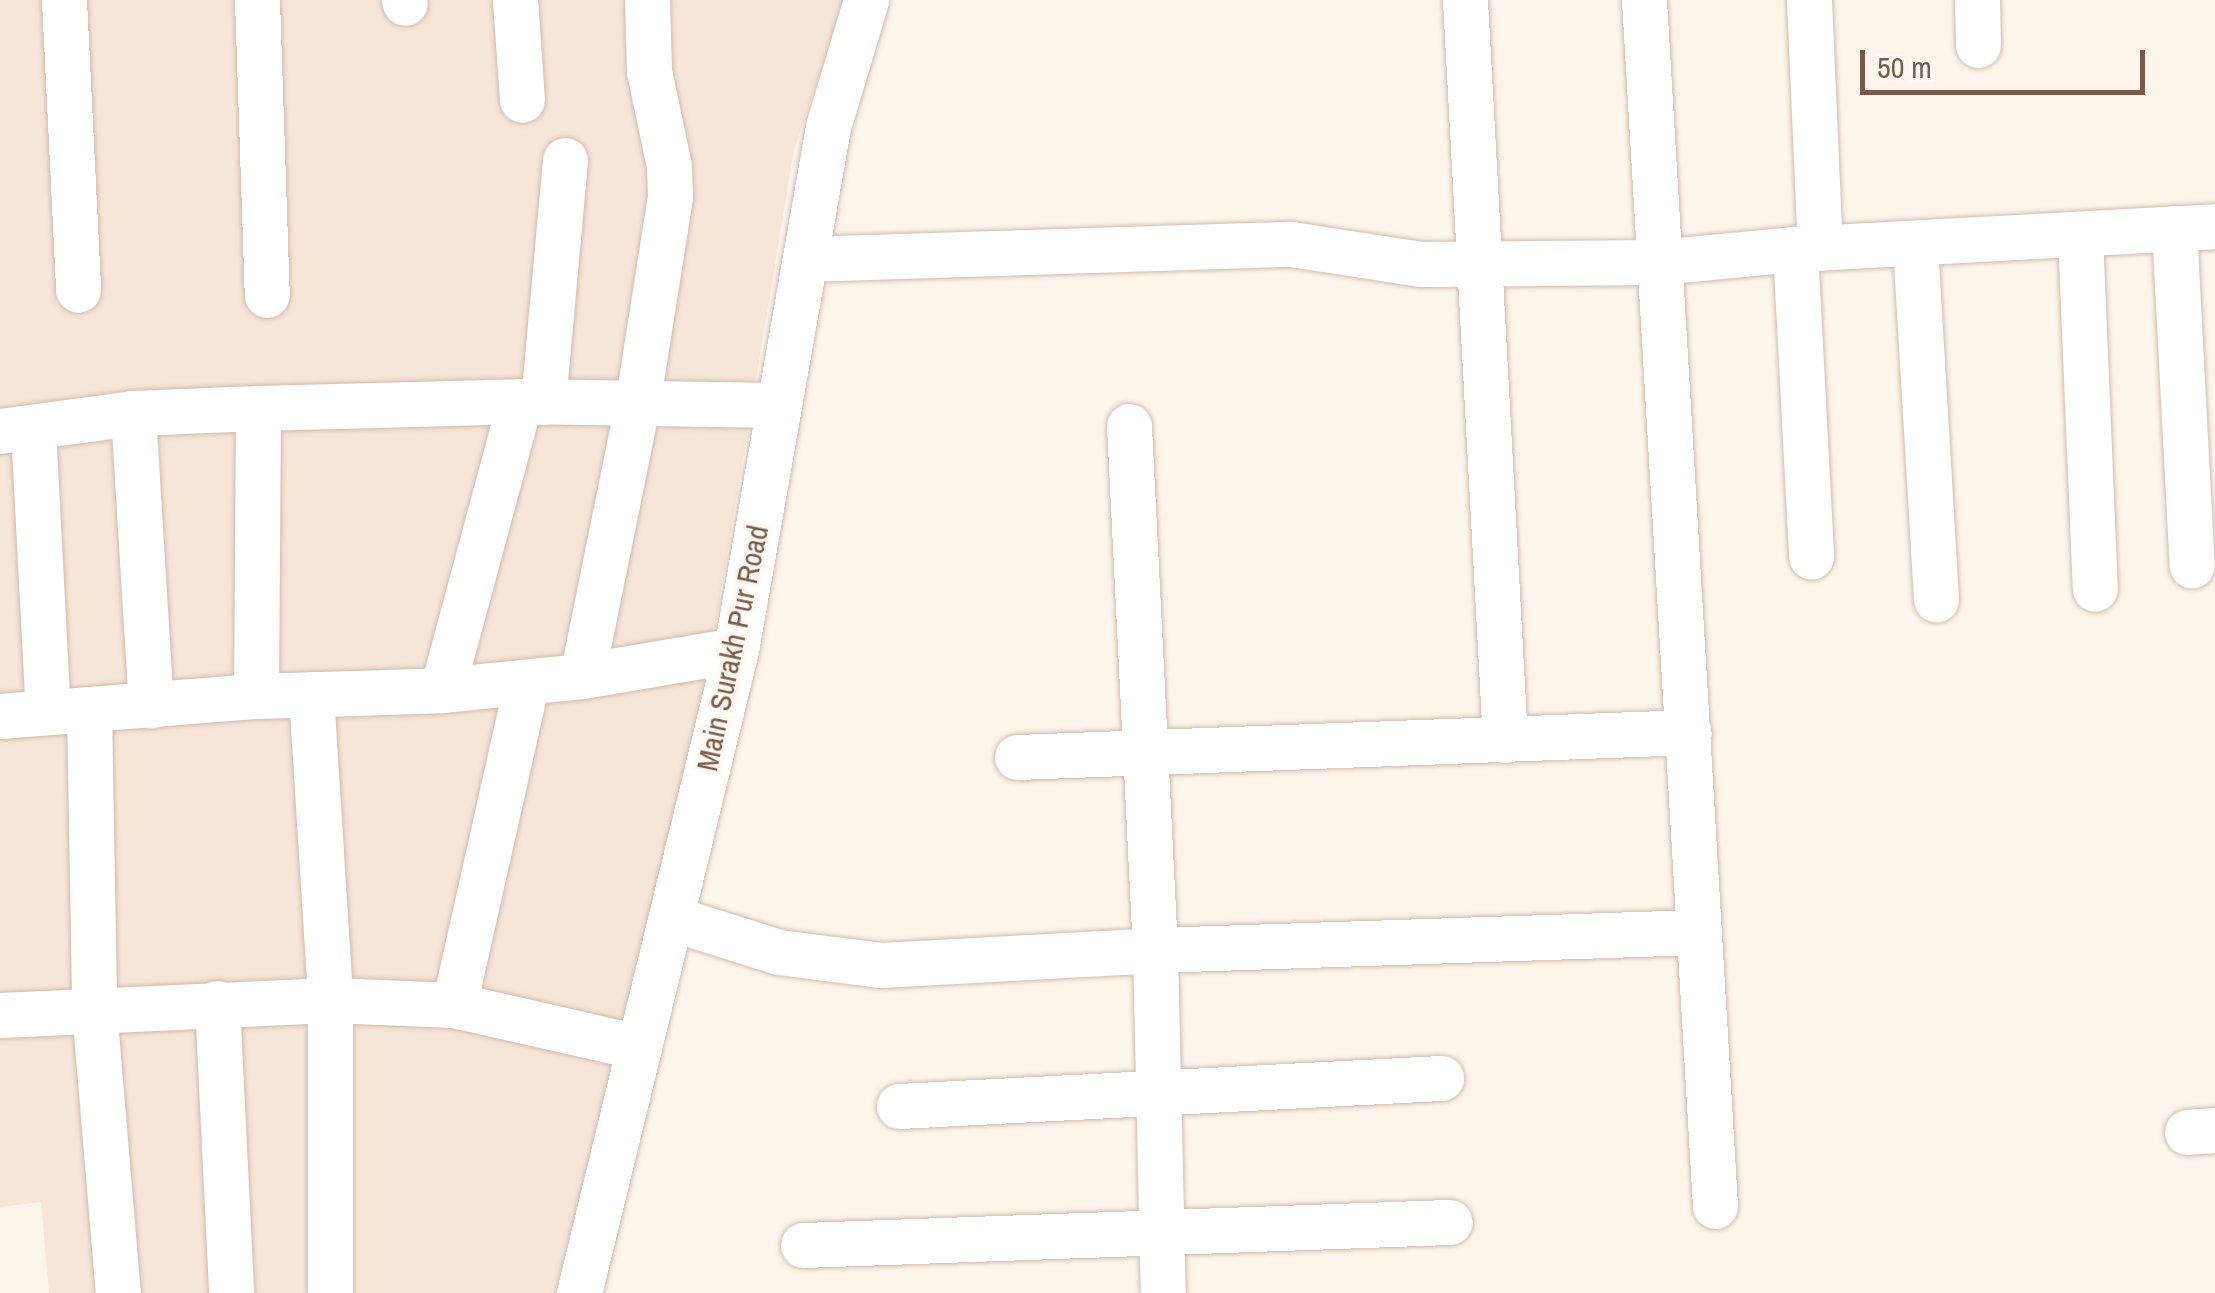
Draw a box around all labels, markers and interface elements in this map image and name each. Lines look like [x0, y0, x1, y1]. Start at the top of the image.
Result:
scale bar [1865, 30, 2150, 92]
text: 50 m [1877, 47, 1932, 87]
street label: Main Surakh Pur Road [688, 522, 776, 774]

